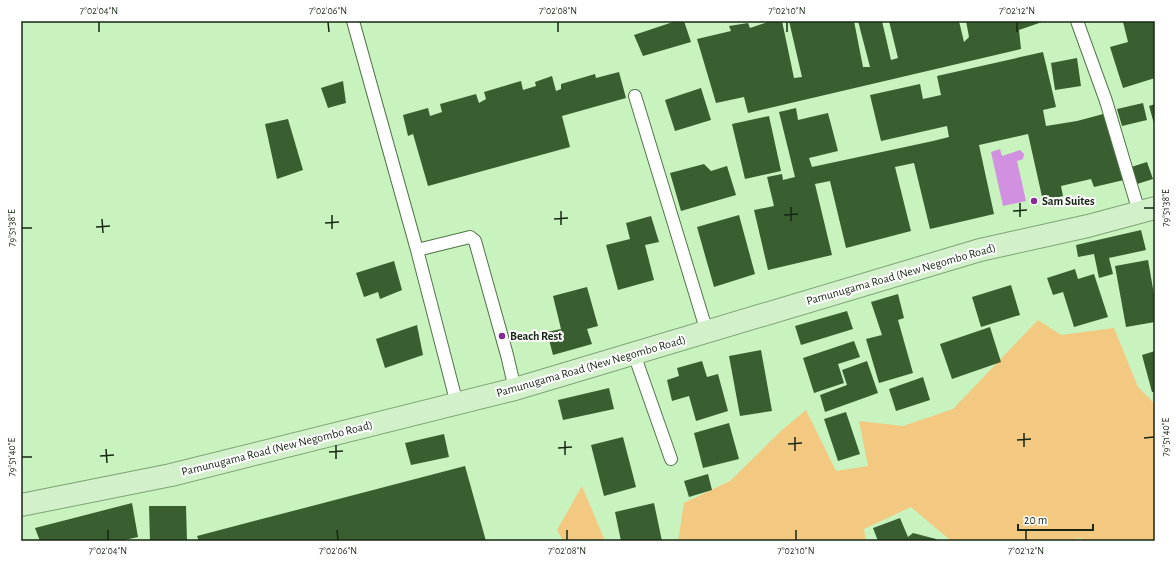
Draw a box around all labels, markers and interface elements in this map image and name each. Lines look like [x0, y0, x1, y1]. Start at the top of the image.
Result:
text: 7°02'04"N [80, 6, 118, 16]
text: 7°02'06"N [309, 6, 347, 16]
text: 7°02'08"N [539, 6, 577, 16]
text: 7°02'10"N [769, 6, 805, 16]
text: 7°02'12"N [999, 6, 1035, 16]
text: 79°51'38"E [1161, 189, 1171, 227]
place label: Sam Suites [1042, 195, 1095, 207]
marker: Sam Suites [1029, 196, 1039, 206]
text: 79°51'38"E [7, 209, 17, 247]
street label: Pamunugama Road (New Negombo Road) [805, 241, 997, 307]
place label: Beach Rest [510, 330, 562, 342]
marker: Beach Rest [497, 331, 507, 341]
street label: Pamunugama Road (New Negombo Road) [495, 333, 687, 399]
text: 79°51'40"E [1161, 417, 1171, 456]
street label: Pamunugama Road (New Negombo Road) [180, 418, 374, 478]
text: 79°51'40"E [7, 437, 17, 476]
scale bar [1018, 506, 1093, 532]
text: 20 m [1024, 514, 1047, 526]
text: 7°02'04"N [89, 546, 127, 556]
text: 7°02'06"N [319, 546, 357, 556]
text: 7°02'08"N [548, 546, 586, 556]
text: 7°02'10"N [778, 546, 814, 556]
text: 7°02'12"N [1008, 546, 1044, 556]

